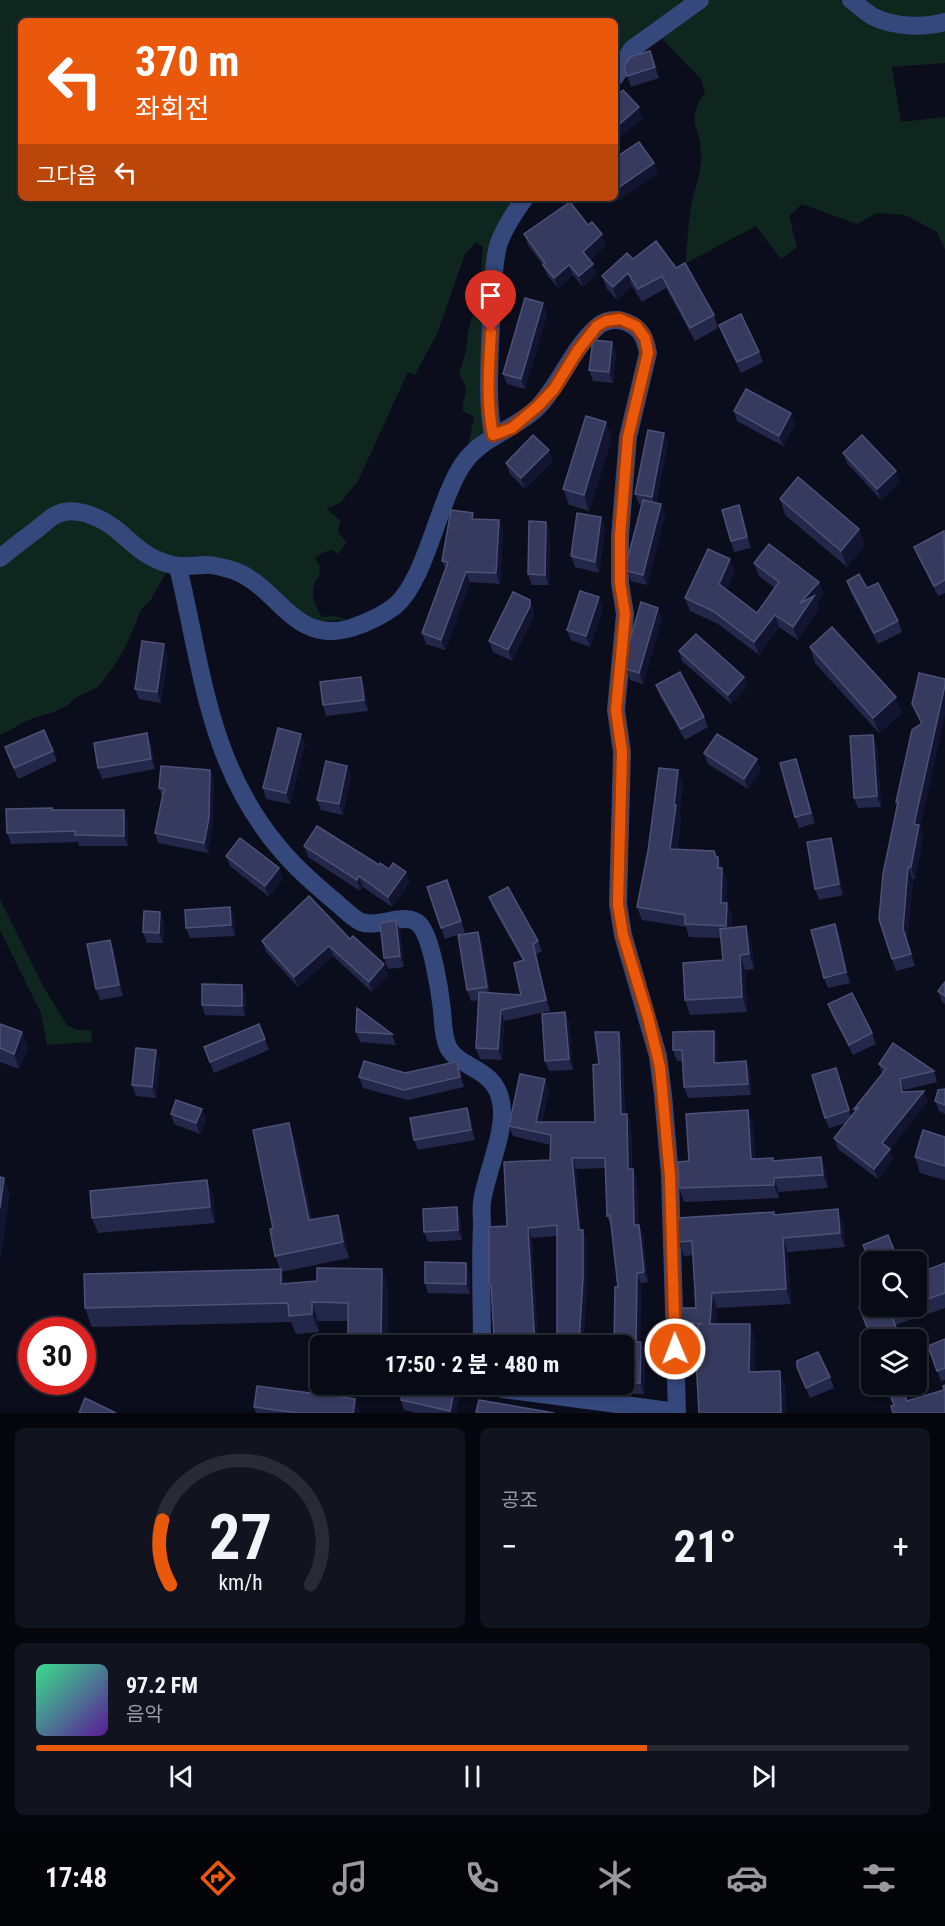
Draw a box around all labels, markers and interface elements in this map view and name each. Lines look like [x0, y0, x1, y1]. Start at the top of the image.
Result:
text: 370 m [135, 37, 240, 86]
icon: left [36, 42, 114, 120]
text: 좌회전 [135, 93, 210, 125]
icon: left [109, 156, 142, 189]
text: 그다음 [36, 163, 97, 188]
pin [465, 270, 516, 332]
icon: arrive [474, 279, 507, 312]
map controls [861, 1251, 927, 1395]
button: search [861, 1251, 927, 1317]
speed limit sign: 30 [18, 1317, 96, 1395]
position arrow [643, 1317, 707, 1381]
button: layers [861, 1329, 927, 1395]
text: 17:50 · 2 분 · 480 m [385, 1352, 559, 1377]
text: 공조 [501, 1488, 538, 1512]
text: 27 [208, 1501, 272, 1574]
text: 21° [674, 1520, 737, 1573]
text: − [501, 1527, 518, 1566]
text: + [893, 1527, 909, 1566]
text: km/h [218, 1570, 262, 1595]
text: 97.2 FM [126, 1673, 198, 1698]
text: 음악 [126, 1702, 163, 1726]
icon: previous [165, 1760, 198, 1793]
icon: pause [456, 1760, 489, 1793]
icon: next [747, 1760, 780, 1793]
icon: directions [197, 1857, 239, 1899]
icon: music [329, 1857, 371, 1899]
icon: phone [461, 1857, 503, 1899]
icon: climate [594, 1857, 636, 1899]
icon: car [726, 1857, 768, 1899]
icon: filters [858, 1857, 900, 1899]
text: 17:48 [45, 1862, 107, 1894]

